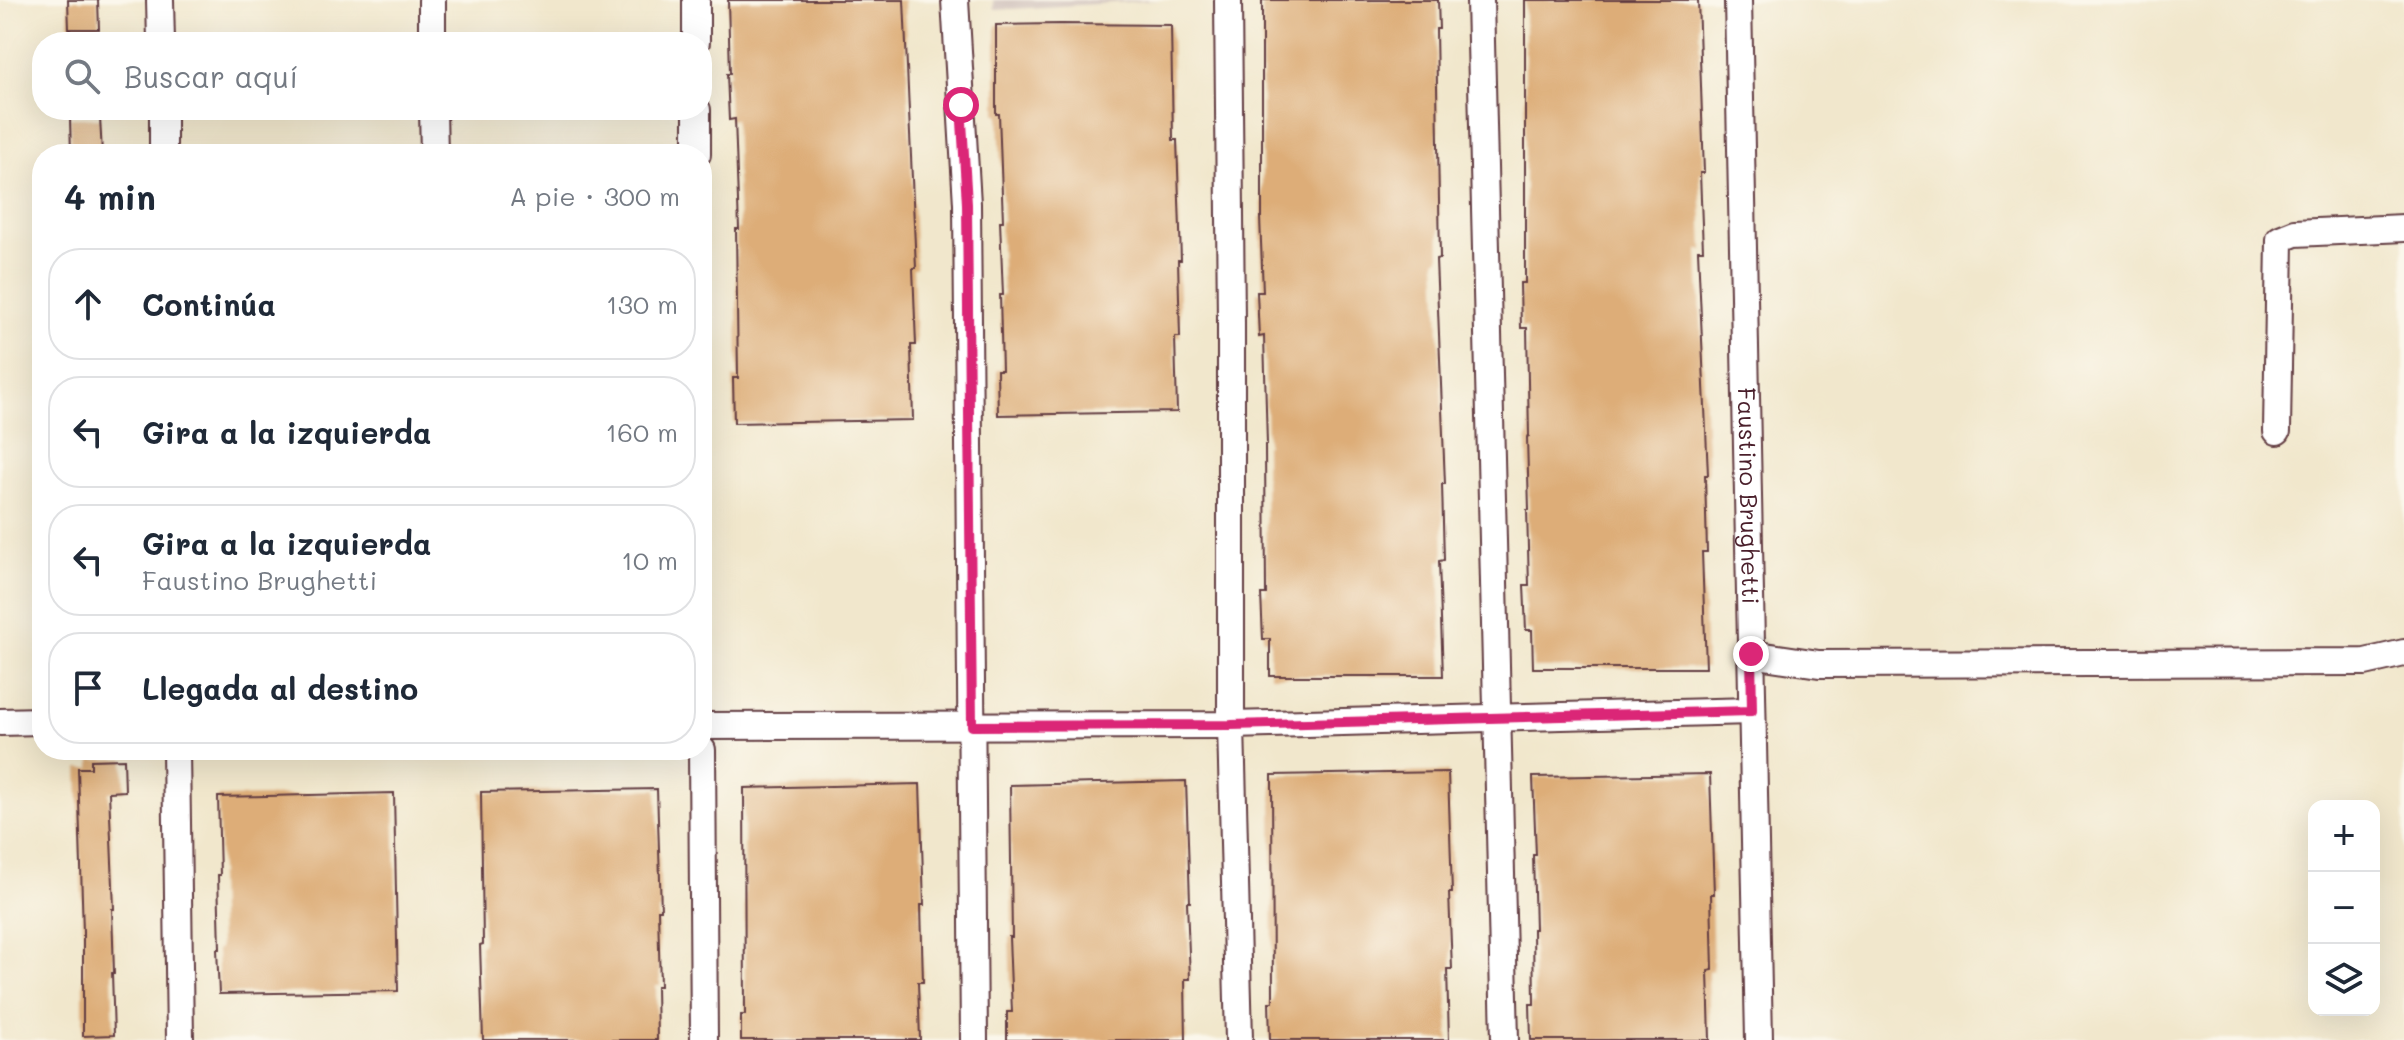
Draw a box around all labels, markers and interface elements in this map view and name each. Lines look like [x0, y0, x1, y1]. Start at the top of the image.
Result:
search box [32, 32, 712, 120]
icon: search [60, 54, 104, 98]
text: Buscar aquí [124, 56, 298, 96]
route start [943, 87, 979, 123]
text: 4 min [64, 174, 156, 219]
text: A pie · 300 m [509, 179, 680, 213]
icon: ahead [66, 282, 110, 326]
text: Continúa [142, 284, 276, 324]
text: 130 m [606, 287, 678, 321]
street label: Faustino Brughetti [1732, 387, 1767, 605]
icon: left [66, 410, 110, 454]
text: Gira a la izquierda [142, 412, 431, 452]
text: 160 m [606, 415, 678, 449]
text: Gira a la izquierda [142, 523, 431, 563]
icon: left [66, 538, 110, 582]
text: 10 m [621, 543, 678, 577]
text: Faustino Brughetti [142, 563, 377, 597]
route end [1733, 636, 1769, 672]
icon: arrive [66, 666, 110, 710]
text: Llegada al destino [142, 668, 418, 708]
map controls [2308, 800, 2380, 1016]
button: + [2308, 800, 2380, 872]
button: − [2308, 872, 2380, 944]
button: layers [2308, 944, 2380, 1016]

